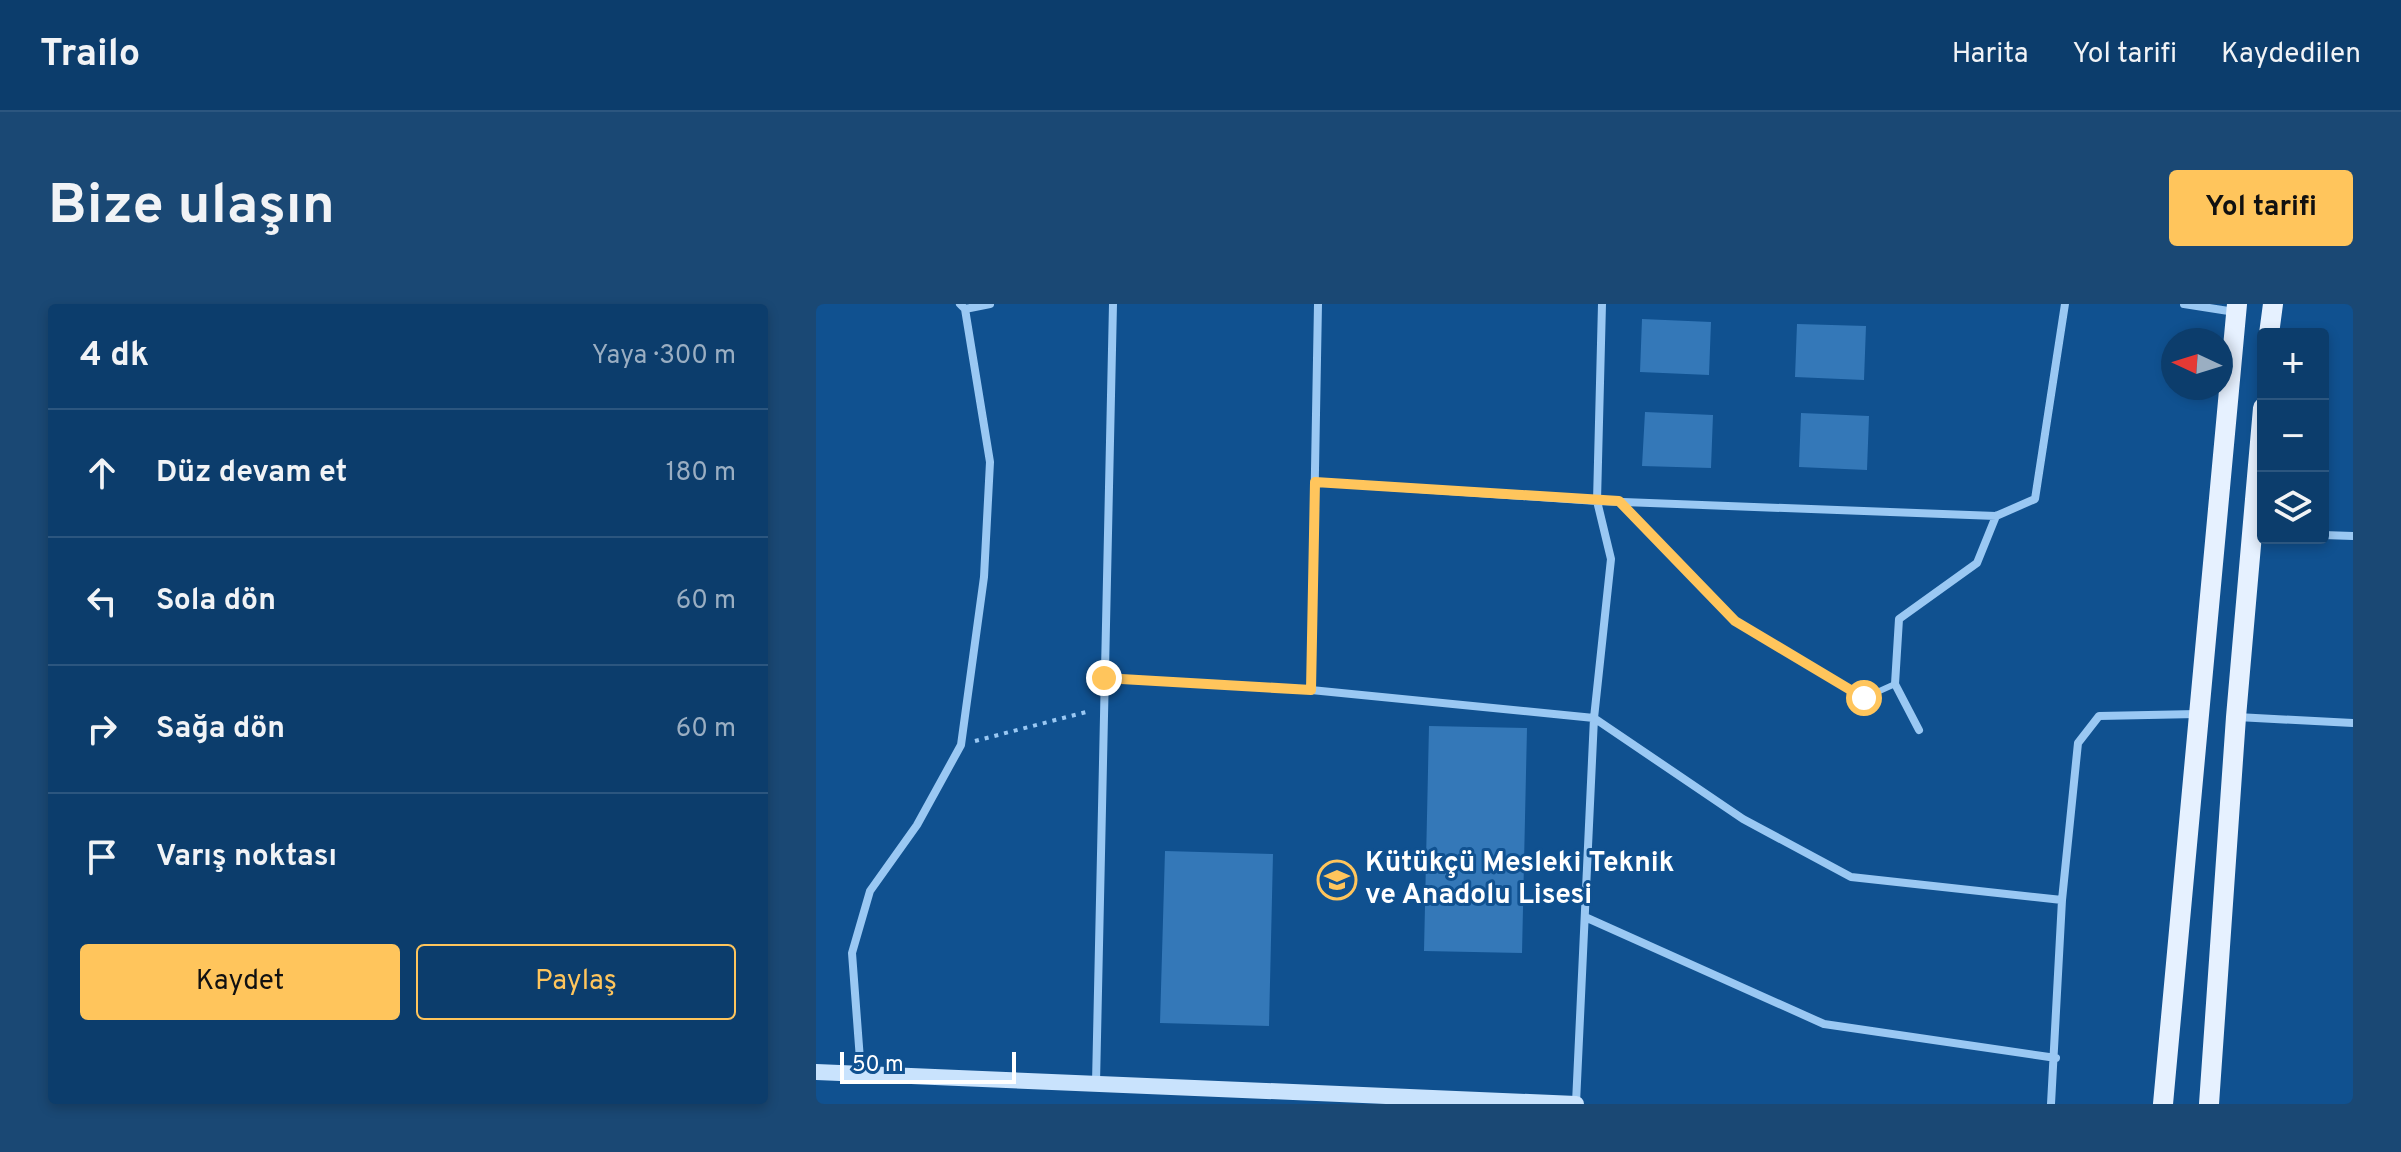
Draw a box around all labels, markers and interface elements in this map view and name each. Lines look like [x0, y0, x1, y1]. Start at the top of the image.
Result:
text: Trailo [40, 31, 140, 80]
text: Harita [1952, 37, 2028, 73]
text: Yol tarifi [2072, 37, 2177, 73]
text: Kaydedilen [2221, 37, 2361, 73]
button: Yol tarifi [2169, 170, 2353, 246]
text: Bize ulaşın [48, 173, 335, 243]
north arrow [2161, 328, 2233, 400]
map controls [2257, 328, 2329, 544]
button: + [2257, 328, 2329, 400]
text: 4 dk [80, 335, 149, 378]
text: Yaya · 300 m [592, 340, 736, 373]
button: − [2257, 400, 2329, 472]
icon: ahead [80, 451, 124, 495]
text: Düz devam et [156, 455, 347, 492]
text: 180 m [666, 457, 736, 490]
button: layers [2257, 472, 2329, 544]
icon: left [80, 579, 124, 623]
text: Sola dön [156, 583, 276, 620]
text: 60 m [676, 585, 736, 618]
route end [1086, 660, 1122, 696]
route start [1846, 680, 1882, 716]
icon: right [80, 707, 124, 751]
text: Sağa dön [156, 711, 285, 748]
text: 60 m [676, 713, 736, 746]
icon: arrive [80, 835, 124, 879]
text: Varış noktası [156, 839, 337, 876]
place label: Kütükçü Mesleki Teknik ve Anadolu Lisesi [1365, 846, 1674, 914]
school or university icon: Kütükçü Mesleki Teknik ve Anadolu Lisesi [1316, 859, 1358, 901]
button: Kaydet [80, 944, 400, 1020]
button: Paylaş [416, 944, 736, 1020]
scale bar [840, 1048, 1016, 1084]
text: 50 m [852, 1052, 904, 1079]

